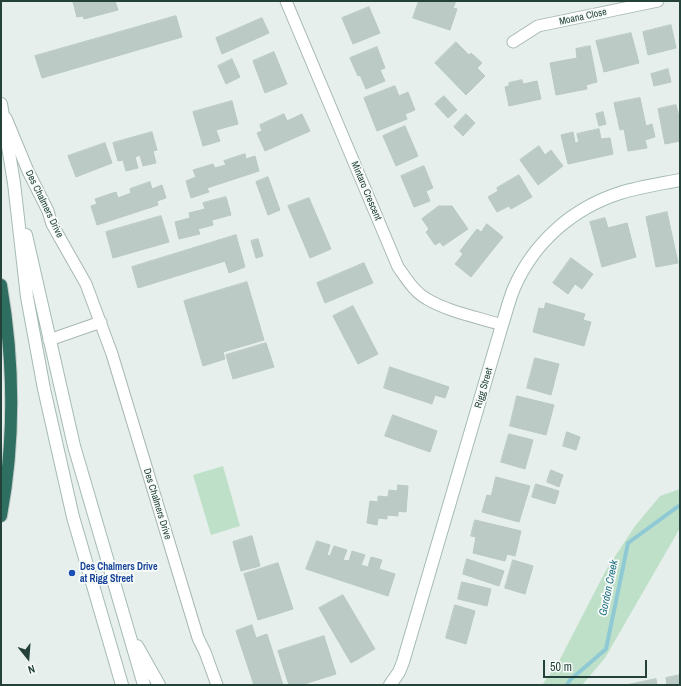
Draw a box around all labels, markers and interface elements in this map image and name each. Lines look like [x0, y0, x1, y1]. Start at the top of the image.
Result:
street label: Moana Close [558, 6, 608, 28]
street label: Mintaro Crescent [348, 160, 384, 222]
street label: Des Chalmers Drive [22, 168, 66, 240]
street label: Rigg Street [473, 366, 495, 410]
street label: Des Chalmers Drive [140, 467, 174, 541]
water label: Gordon Creek [597, 559, 621, 617]
place label: Des Chalmers Drive at Rigg Street [80, 561, 157, 584]
marker: Des Chalmers Drive at Rigg Street [67, 568, 77, 578]
north arrow [8, 638, 48, 678]
scale bar [545, 652, 649, 678]
text: 50 m [550, 659, 572, 675]
text: N [26, 662, 37, 677]

